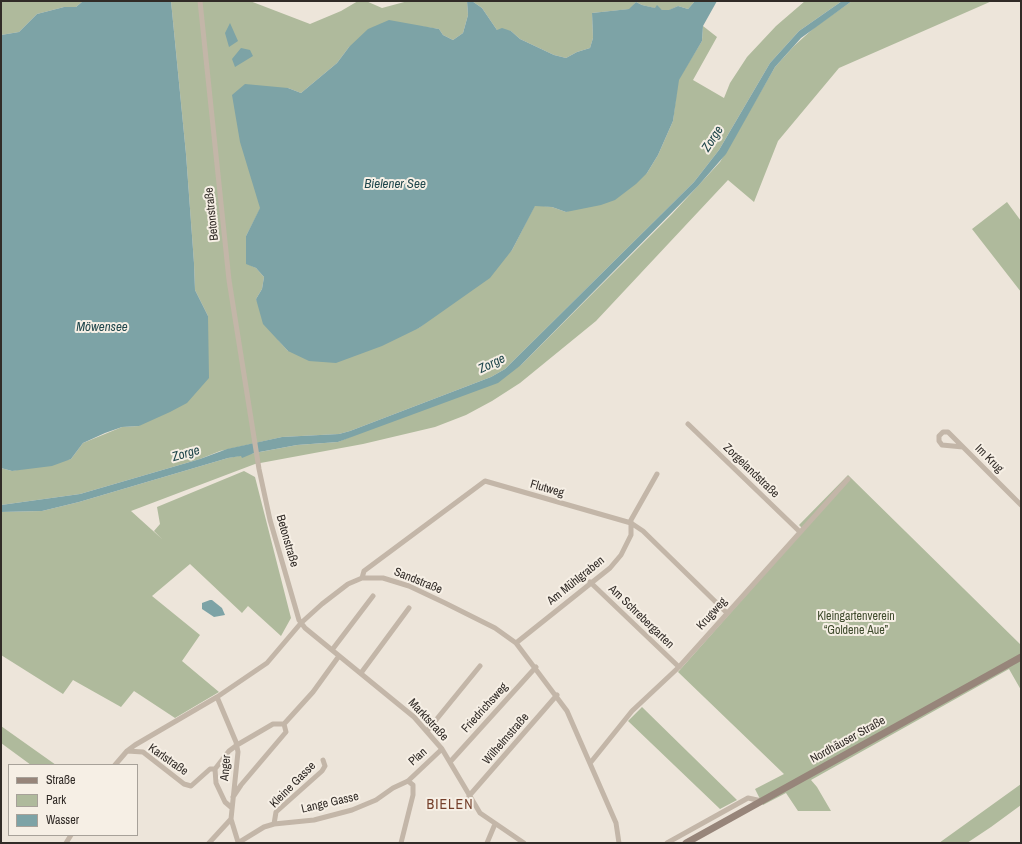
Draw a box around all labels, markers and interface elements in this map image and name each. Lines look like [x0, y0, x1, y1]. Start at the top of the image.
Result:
water label: Zorge [699, 123, 727, 155]
water label: Bielener See [364, 177, 426, 193]
street label: Betonstraße [202, 187, 222, 241]
water label: Möwensee [76, 320, 128, 336]
water label: Zorge [476, 351, 508, 377]
street label: Zorgelandstraße [720, 441, 782, 501]
street label: Im Krug [972, 442, 1006, 476]
water label: Zorge [170, 443, 202, 465]
street label: Flutweg [528, 477, 566, 501]
street label: Betonstraße [273, 513, 301, 569]
street label: Am Mühlgraben [544, 554, 608, 608]
street label: Sandstraße [392, 565, 444, 597]
street label: Am Schrebergarten [605, 582, 677, 652]
street label: Krugweg [694, 595, 730, 633]
park label: Kleingartenverein “Goldene Aue” [817, 610, 895, 638]
street label: Friedrichsweg [459, 680, 511, 736]
street label: Marktstraße [405, 696, 451, 744]
street label: Wilhelmstraße [480, 710, 532, 768]
street label: Nordhäuser Straße [808, 713, 888, 767]
street label: Karlstraße [145, 741, 191, 779]
street label: Plan [406, 745, 430, 769]
street label: Anger [218, 754, 234, 782]
street label: Kleine Gasse [267, 759, 319, 811]
legend [8, 764, 138, 836]
text: Straße [46, 772, 76, 788]
street label: Lange Gasse [300, 789, 360, 817]
text: Park [46, 792, 66, 808]
district label: BIELEN [427, 797, 473, 813]
text: Wasser [46, 812, 79, 828]

